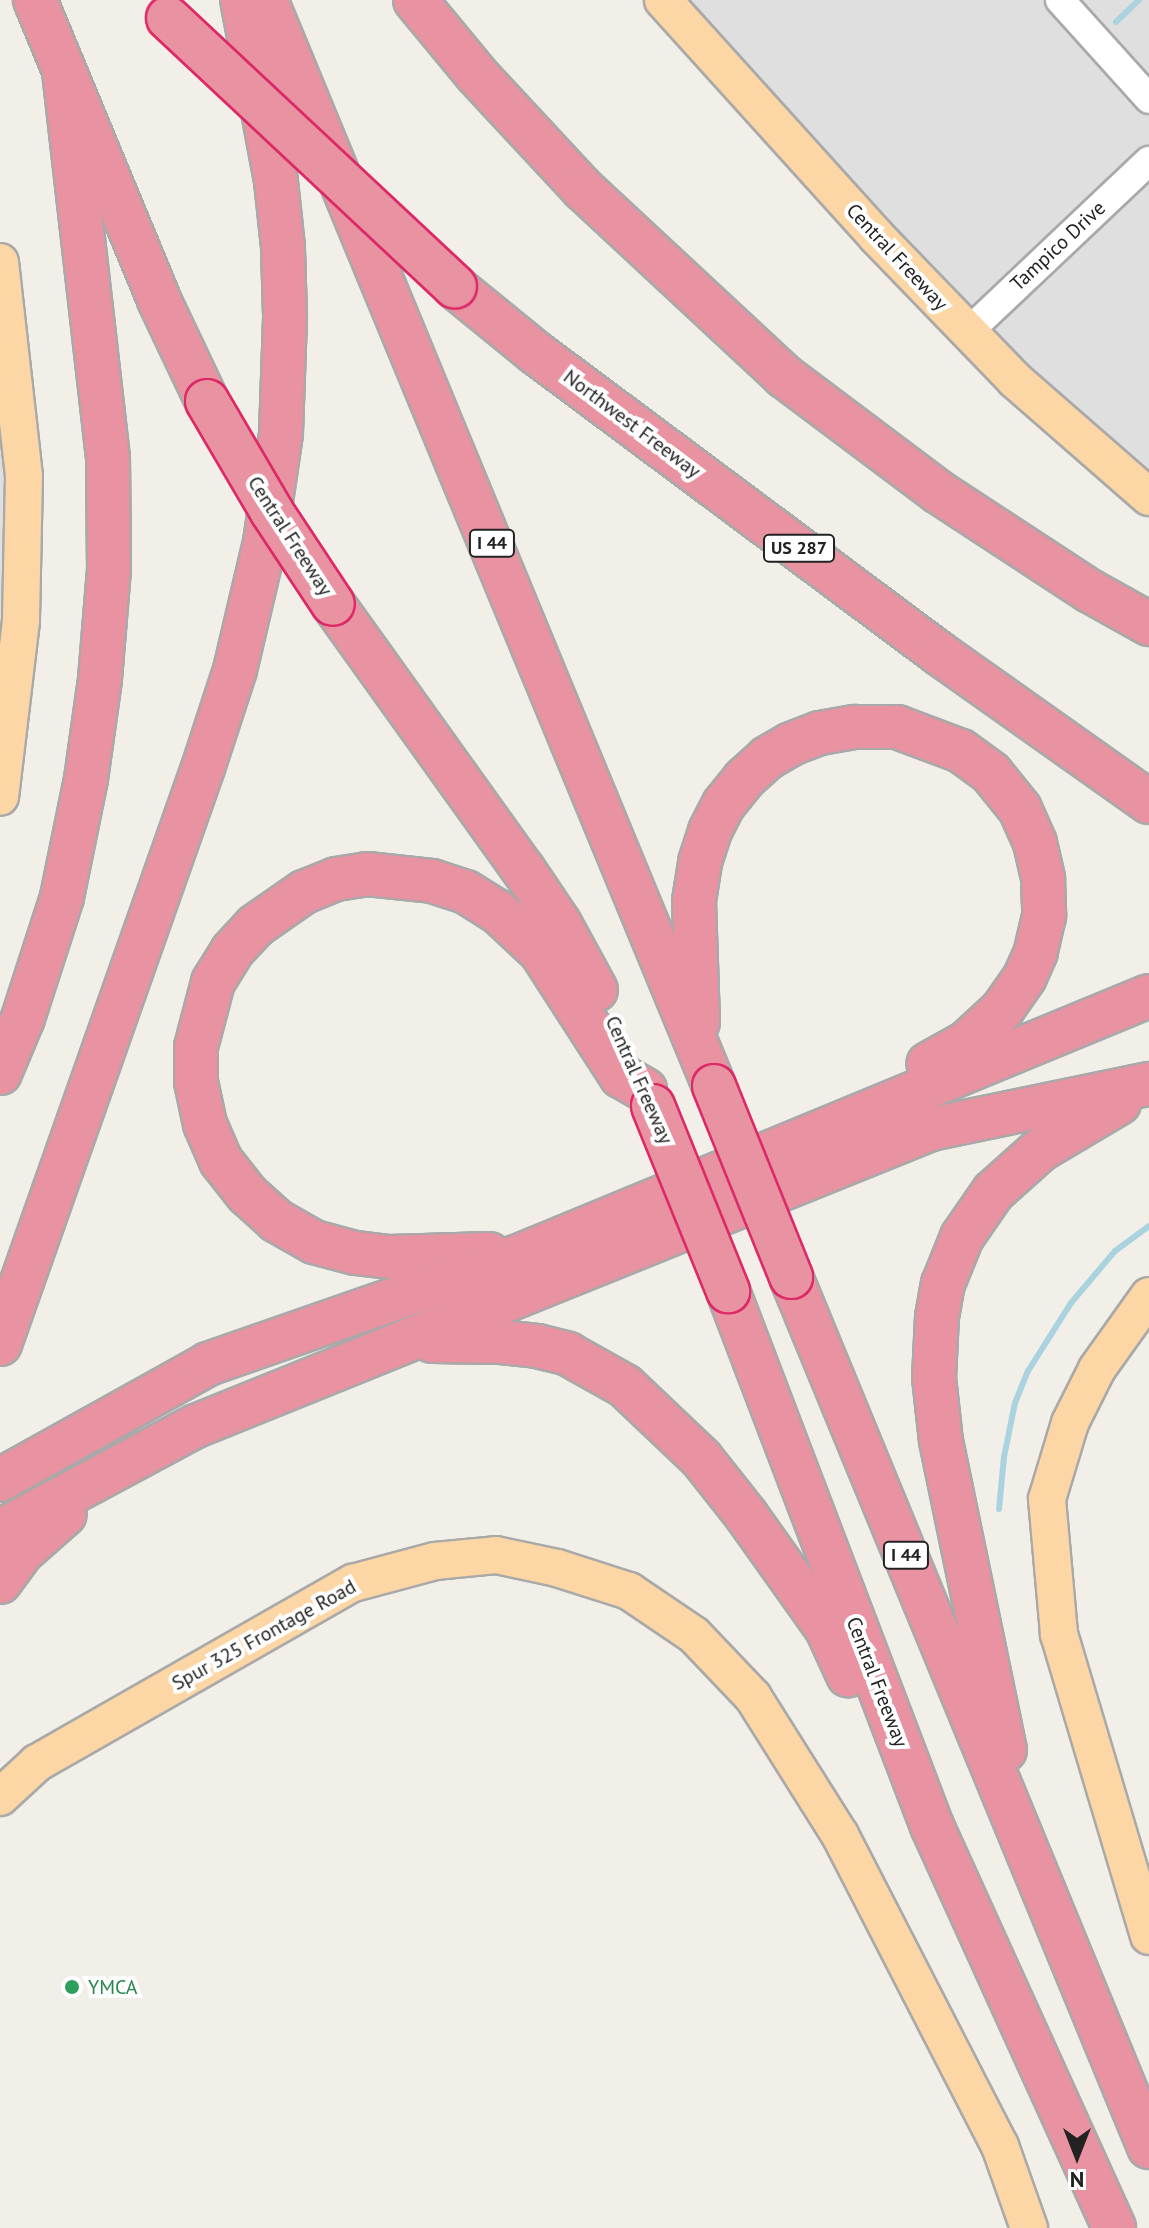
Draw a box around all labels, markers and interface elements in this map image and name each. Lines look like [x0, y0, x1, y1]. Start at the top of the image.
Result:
street label: Tampico Drive [1006, 196, 1110, 296]
street label: Central Freeway [841, 199, 953, 315]
street label: Northwest Freeway [559, 365, 705, 483]
street label: Central Freeway [243, 472, 337, 600]
road number: I 44 [468, 529, 516, 557]
road number: US 287 [763, 534, 835, 562]
street label: Central Freeway [600, 1012, 678, 1148]
road number: I 44 [882, 1541, 930, 1569]
street label: Spur 325 Frontage Road [168, 1574, 360, 1696]
street label: Central Freeway [841, 1614, 913, 1750]
place label: YMCA [88, 1975, 138, 1999]
marker: YMCA [63, 1978, 81, 1996]
north arrow [1037, 2116, 1117, 2196]
text: N [1070, 2166, 1084, 2194]

